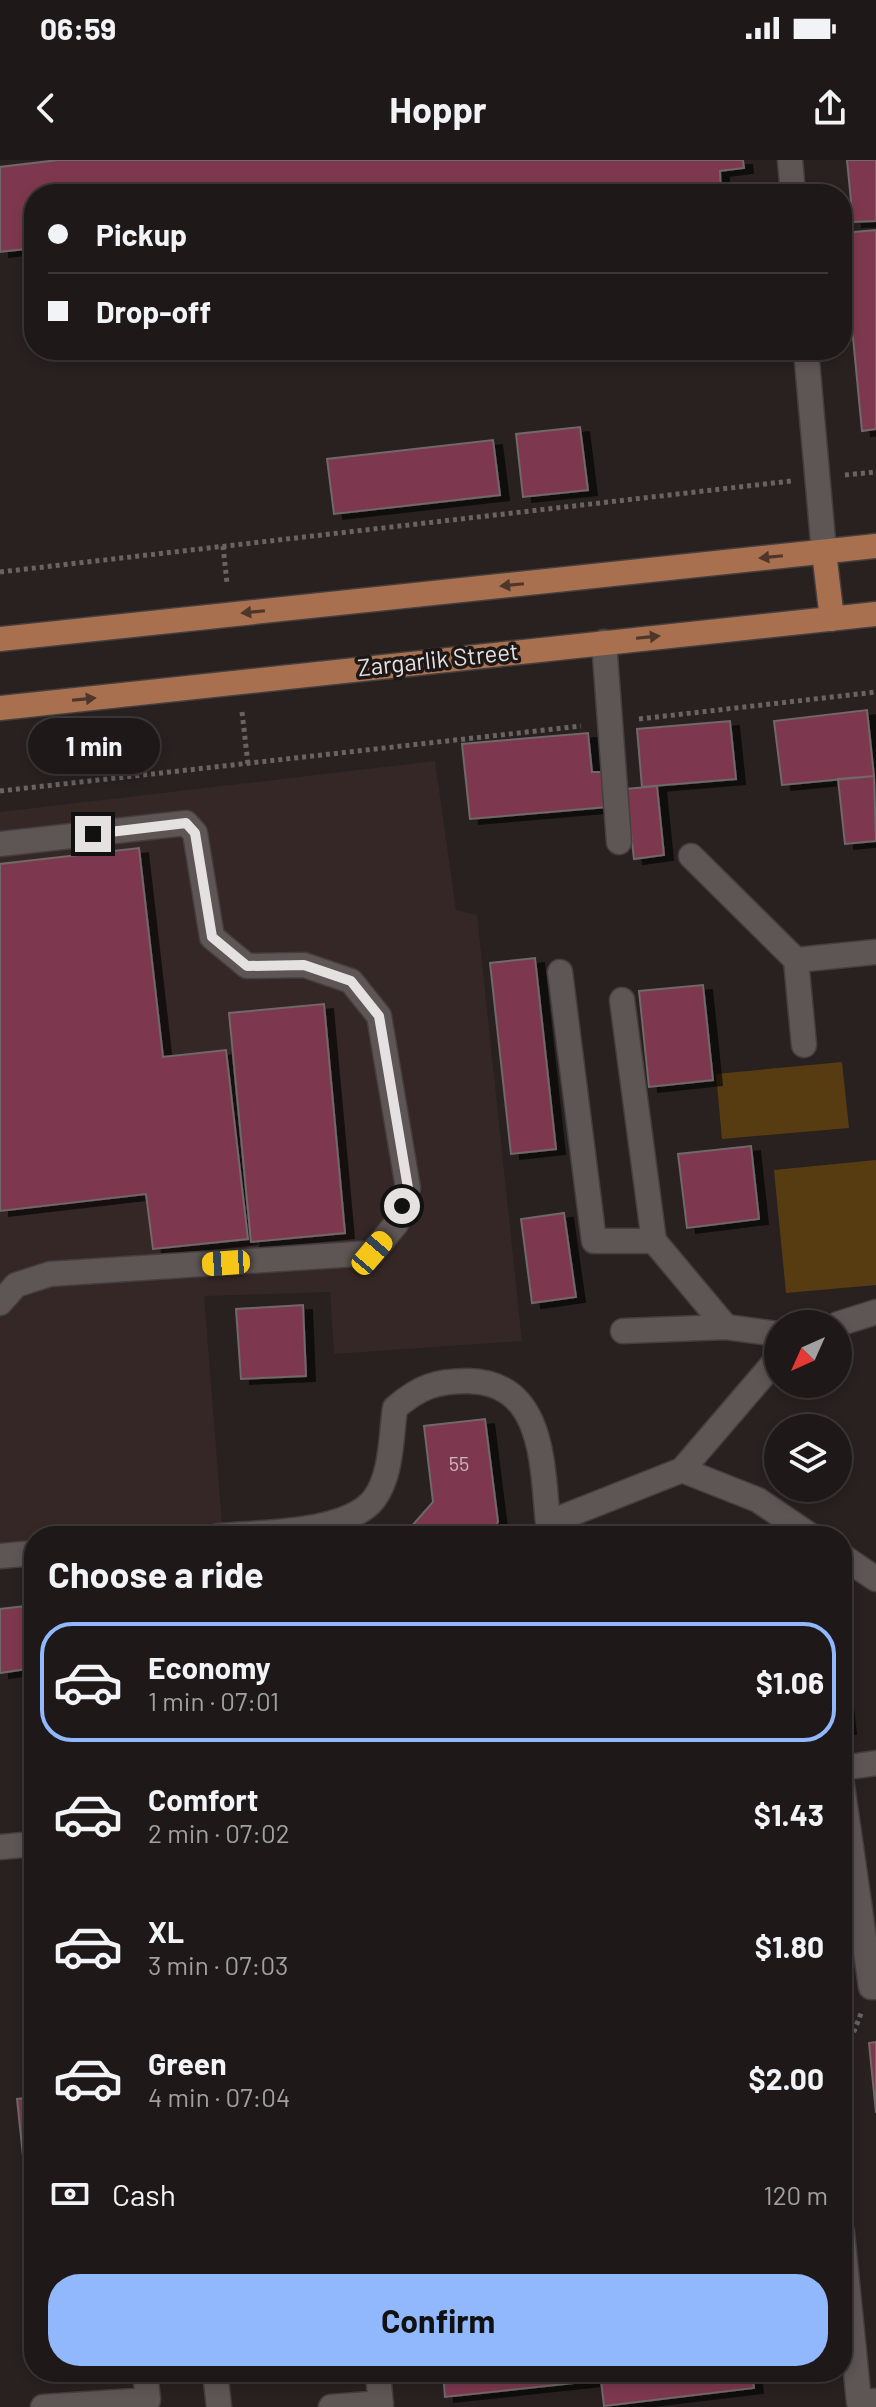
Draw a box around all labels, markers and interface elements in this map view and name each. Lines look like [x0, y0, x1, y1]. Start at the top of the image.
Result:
text: 06:59 [40, 10, 116, 46]
icon: back [24, 86, 68, 130]
icon: share [808, 86, 852, 130]
text: Hoppr [389, 87, 487, 130]
text: Pickup [96, 216, 187, 252]
text: Drop-off [96, 293, 211, 329]
one-way arrow [758, 551, 783, 564]
one-way arrow [499, 578, 524, 591]
one-way arrow [241, 606, 266, 619]
one-way arrow [636, 631, 661, 644]
street label: Zargarlik Street [356, 636, 520, 681]
one-way arrow [72, 692, 97, 705]
callout: 1 min [27, 718, 159, 774]
text: 1 min [66, 730, 122, 761]
route end [75, 816, 111, 852]
route start [384, 1188, 420, 1224]
car [347, 1227, 397, 1279]
car [201, 1249, 251, 1277]
north arrow [764, 1310, 852, 1398]
map controls [764, 1310, 852, 1502]
button: layers [764, 1414, 852, 1502]
house number: 55 [449, 1451, 469, 1475]
text: Choose a ride [48, 1552, 264, 1595]
icon: car [52, 1646, 124, 1718]
text: Economy [148, 1649, 271, 1685]
text: $1.06 [756, 1664, 824, 1700]
text: 1 min · 07:01 [148, 1685, 279, 1716]
icon: car [52, 1778, 124, 1850]
text: Comfort [148, 1781, 258, 1817]
text: $1.43 [754, 1796, 824, 1832]
text: 2 min · 07:02 [148, 1817, 290, 1848]
icon: car [52, 1910, 124, 1982]
text: XL [148, 1913, 184, 1949]
text: $1.80 [755, 1928, 824, 1964]
text: 3 min · 07:03 [148, 1949, 288, 1980]
icon: car [52, 2042, 124, 2114]
text: Green [148, 2045, 227, 2081]
text: $2.00 [749, 2060, 824, 2096]
text: 4 min · 07:04 [148, 2081, 290, 2112]
icon: cash [48, 2172, 92, 2216]
text: Cash [112, 2176, 176, 2212]
text: 120 m [764, 2179, 828, 2210]
button: Confirm [48, 2274, 828, 2366]

